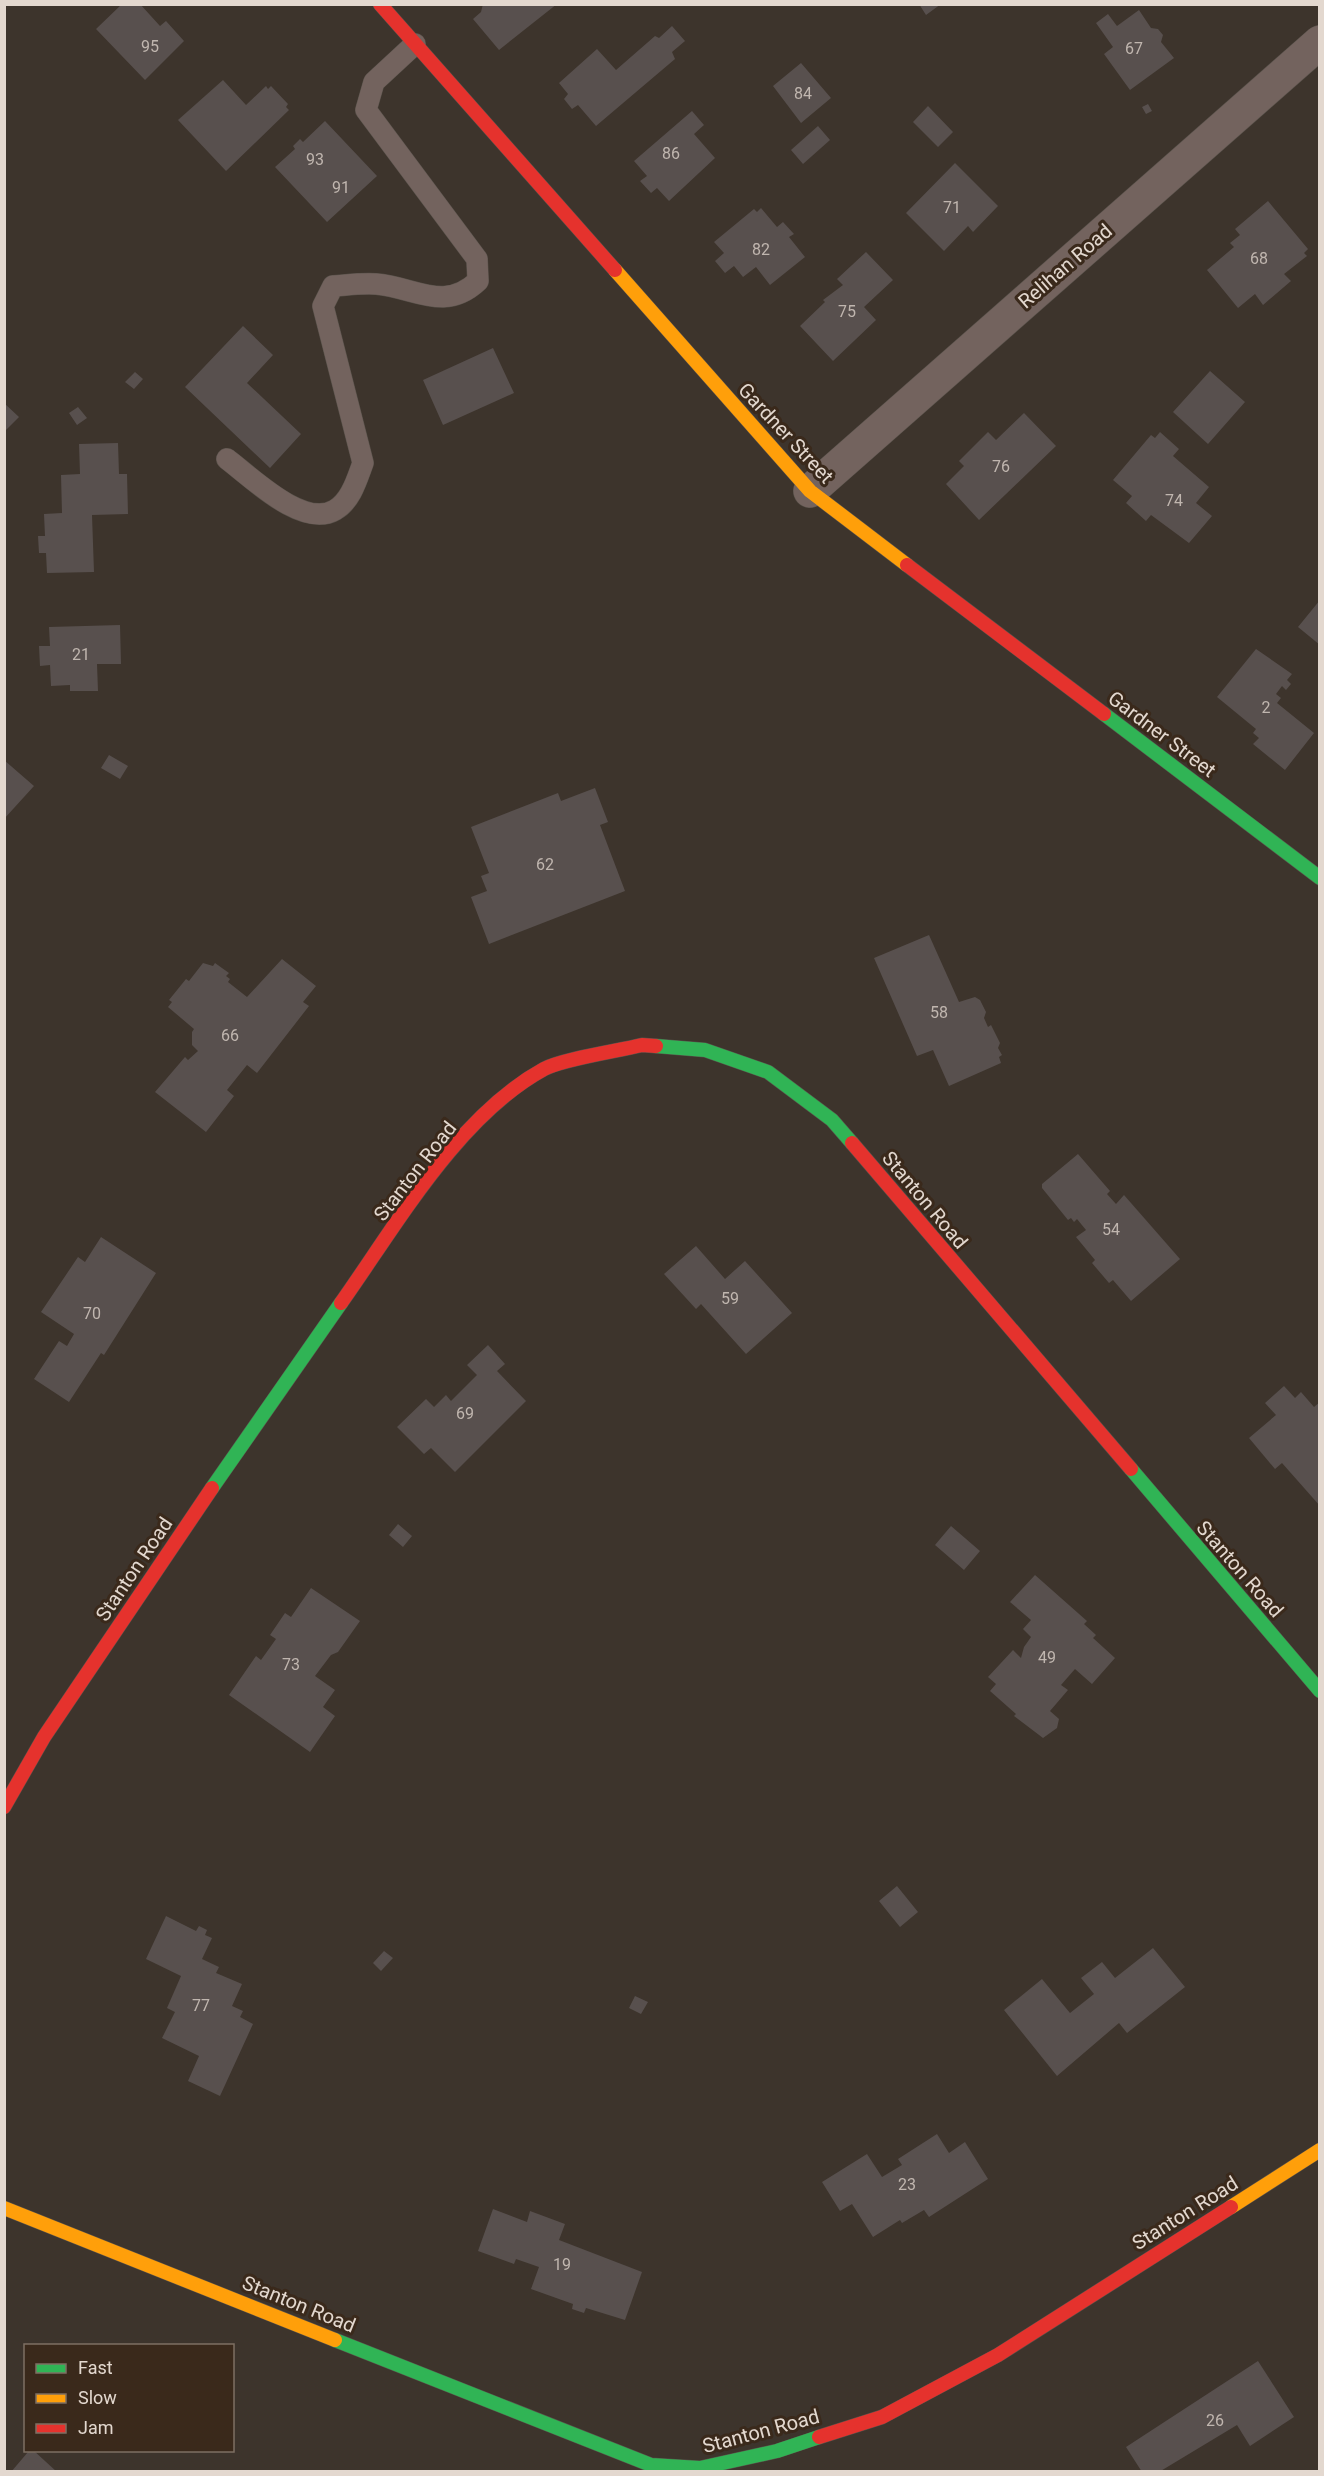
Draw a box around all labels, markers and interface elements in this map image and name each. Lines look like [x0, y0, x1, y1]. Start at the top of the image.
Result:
house number: 95 [141, 37, 159, 56]
house number: 67 [1125, 39, 1143, 58]
house number: 84 [794, 84, 812, 103]
house number: 86 [662, 144, 680, 163]
house number: 93 [306, 150, 324, 169]
house number: 91 [332, 178, 350, 197]
house number: 71 [943, 198, 961, 217]
street label: Relihan Road [1013, 219, 1117, 313]
house number: 82 [752, 240, 770, 259]
house number: 68 [1250, 249, 1268, 268]
house number: 75 [838, 302, 856, 321]
street label: Gardner Street [733, 378, 839, 488]
house number: 76 [992, 457, 1010, 476]
house number: 74 [1165, 491, 1183, 510]
house number: 21 [72, 645, 90, 664]
street label: Gardner Street [1103, 686, 1221, 782]
house number: 2 [1262, 698, 1271, 717]
house number: 62 [536, 855, 554, 874]
house number: 58 [930, 1003, 948, 1022]
house number: 66 [221, 1026, 239, 1045]
street label: Stanton Road [369, 1116, 461, 1226]
street label: Stanton Road [877, 1146, 973, 1254]
house number: 54 [1102, 1220, 1120, 1239]
house number: 59 [721, 1289, 739, 1308]
house number: 70 [83, 1304, 101, 1323]
house number: 69 [456, 1404, 474, 1423]
street label: Stanton Road [90, 1513, 178, 1625]
street label: Stanton Road [1192, 1516, 1288, 1622]
house number: 49 [1038, 1648, 1056, 1667]
house number: 73 [282, 1655, 300, 1674]
house number: 77 [192, 1996, 210, 2015]
street label: Stanton Road [1128, 2171, 1242, 2255]
house number: 23 [898, 2175, 916, 2194]
house number: 19 [553, 2255, 571, 2274]
street label: Stanton Road [239, 2270, 359, 2338]
legend [24, 2344, 234, 2452]
text: Fast [78, 2357, 113, 2378]
text: Slow [78, 2387, 117, 2408]
street label: Stanton Road [700, 2404, 822, 2458]
house number: 26 [1206, 2411, 1224, 2430]
text: Jam [78, 2417, 114, 2438]

